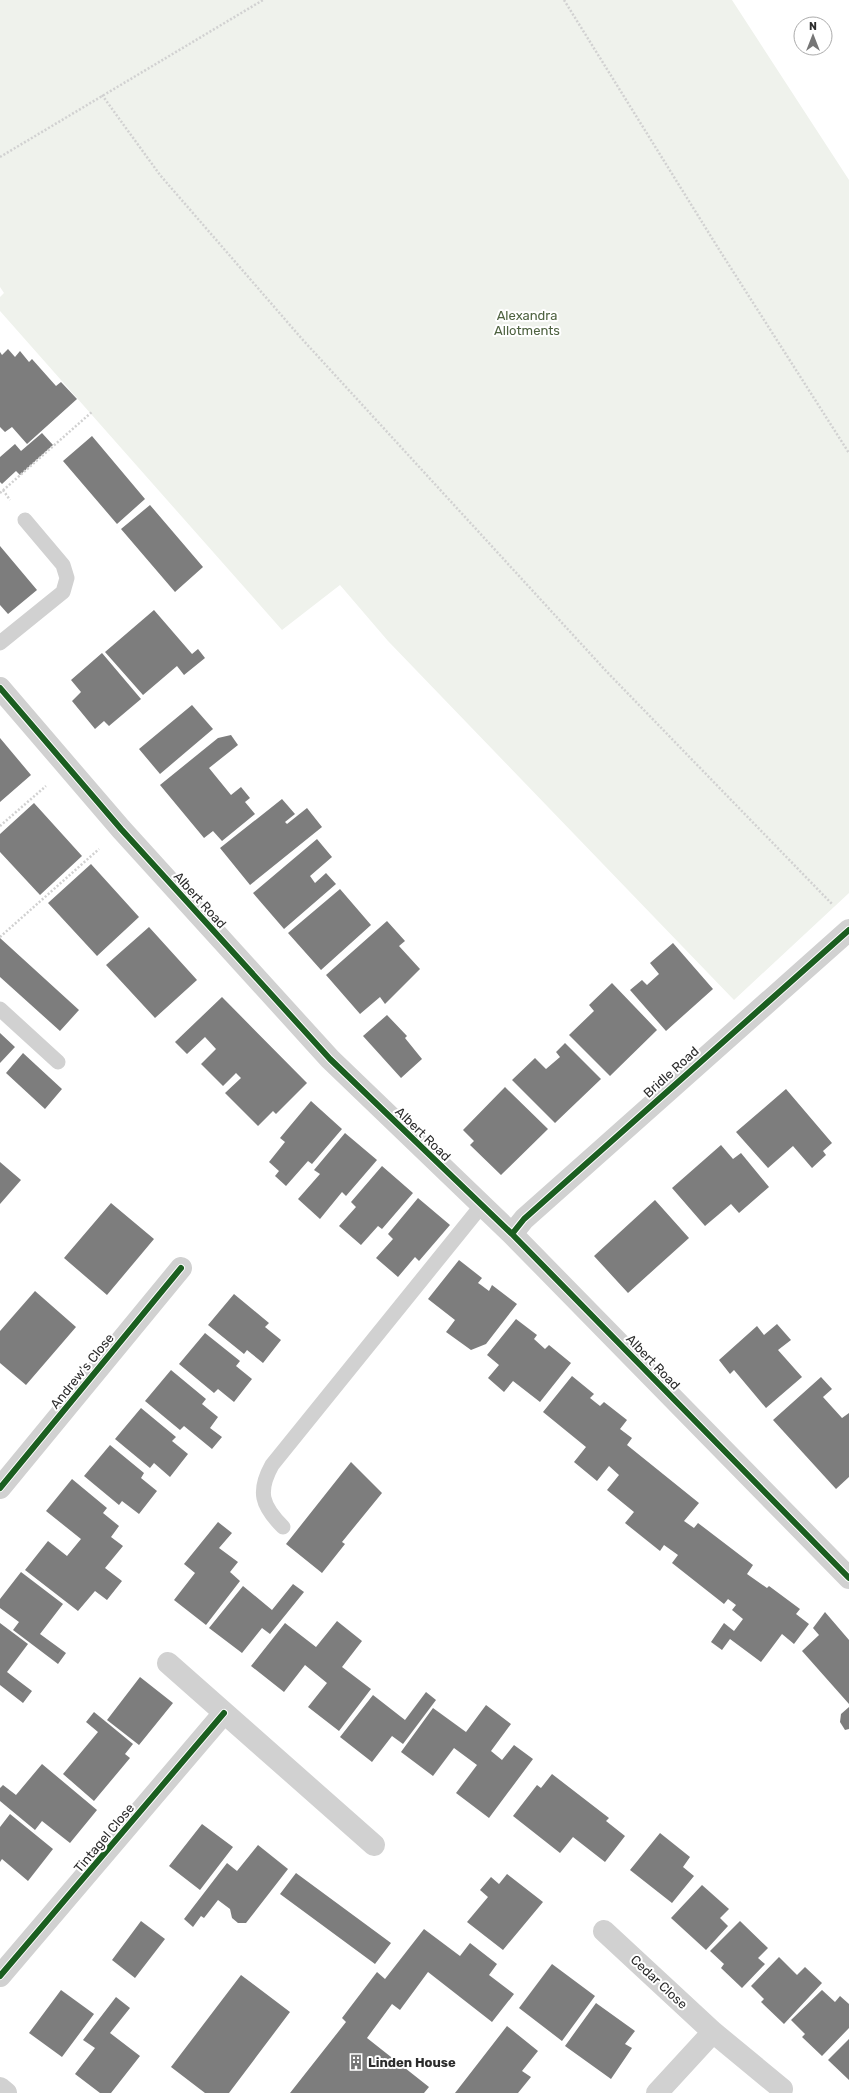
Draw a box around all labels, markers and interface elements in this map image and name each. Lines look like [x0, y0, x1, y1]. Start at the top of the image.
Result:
north arrow [793, 16, 833, 56]
text: N [809, 20, 817, 33]
park label: Alexandra Allotments [494, 308, 560, 338]
street label: Albert Road [171, 869, 229, 931]
street label: Bridle Road [640, 1043, 702, 1101]
street label: Albert Road [392, 1104, 454, 1164]
street label: Andrew's Close [47, 1330, 117, 1412]
street label: Albert Road [623, 1331, 683, 1393]
street label: Tintagel Close [71, 1801, 138, 1876]
street label: Cedar Close [628, 1952, 690, 2012]
building icon: Linden House [347, 2053, 365, 2071]
place label: Linden House [368, 2055, 456, 2070]

